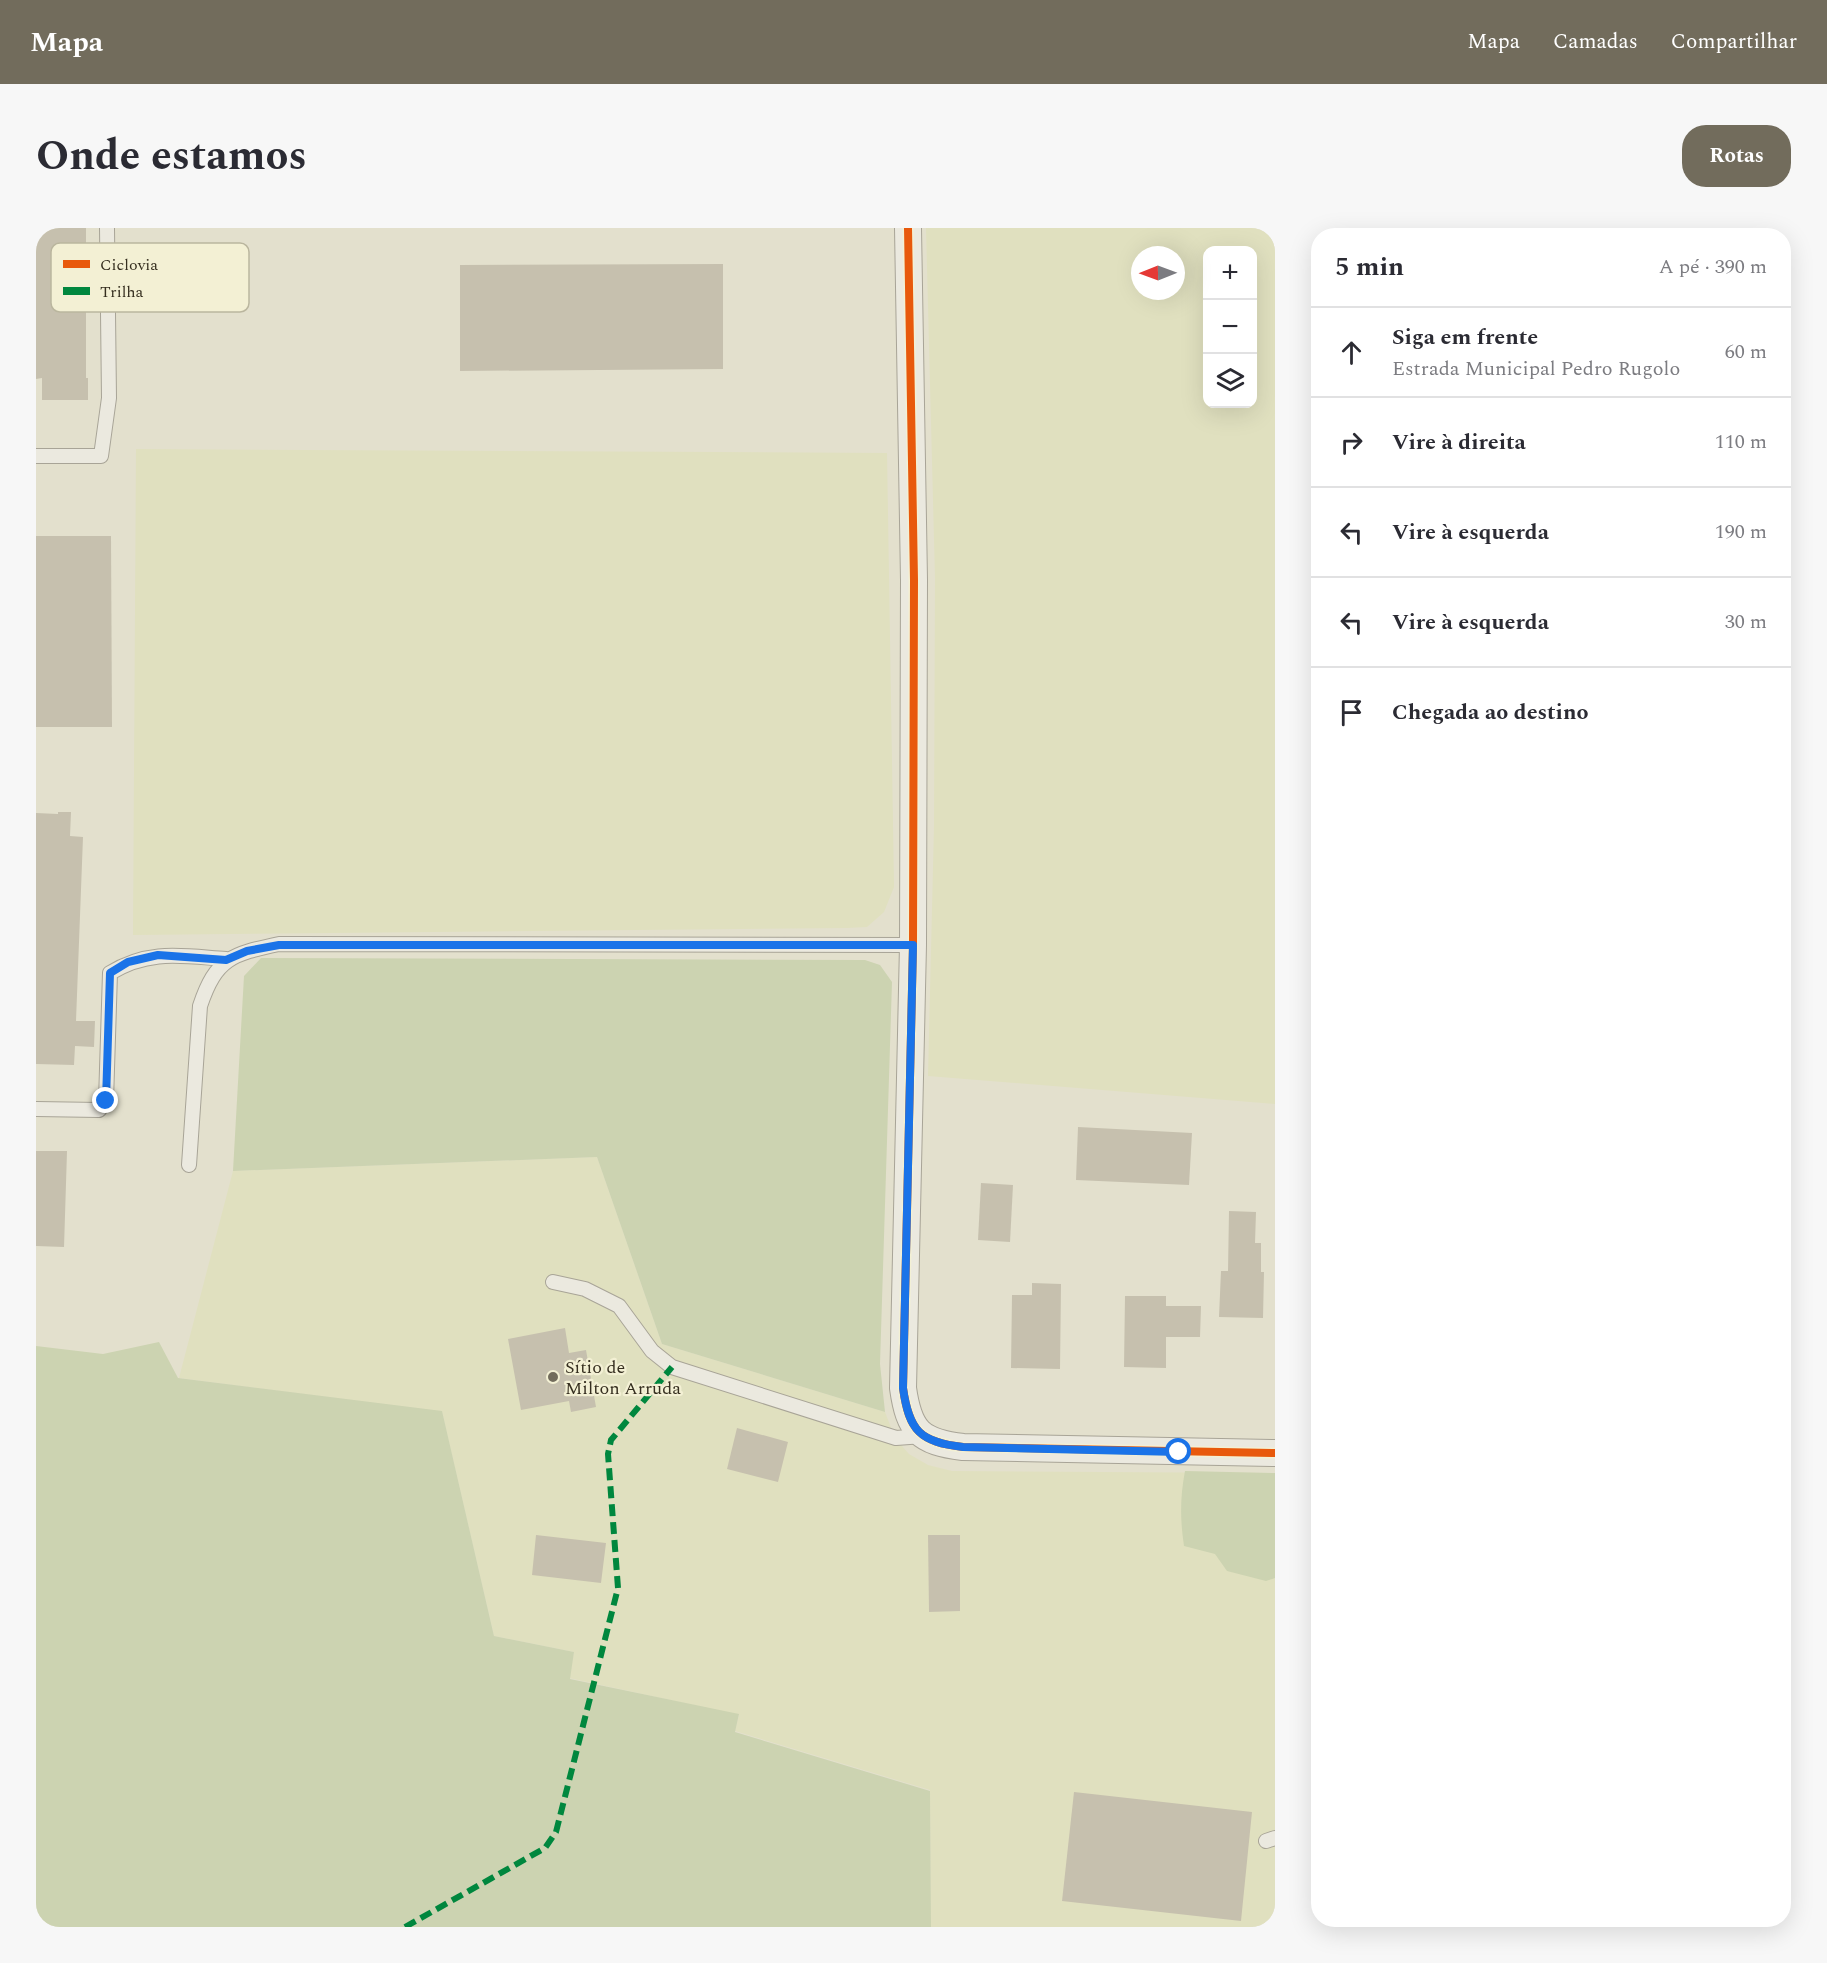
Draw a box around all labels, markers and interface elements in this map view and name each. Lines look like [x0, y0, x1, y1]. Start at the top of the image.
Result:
text: Mapa [30, 21, 103, 64]
text: Mapa [1467, 26, 1520, 58]
text: Camadas [1553, 26, 1638, 58]
text: Compartilhar [1671, 26, 1797, 58]
text: Onde estamos [36, 125, 307, 188]
button: Rotas [1682, 125, 1791, 187]
legend [51, 243, 249, 312]
north arrow [1131, 246, 1185, 300]
map controls [1203, 246, 1257, 408]
button: + [1203, 246, 1257, 300]
text: 5 min [1335, 247, 1404, 287]
text: A pé · 390 m [1659, 252, 1767, 282]
text: Ciclovia [100, 253, 158, 277]
text: Trilha [100, 280, 144, 304]
button: − [1203, 300, 1257, 354]
text: Siga em frente [1392, 321, 1538, 354]
icon: ahead [1335, 336, 1368, 369]
text: 60 m [1725, 337, 1767, 367]
button: layers [1203, 354, 1257, 408]
text: Estrada Municipal Pedro Rugolo [1392, 354, 1680, 384]
icon: right [1335, 426, 1368, 459]
text: Vire à direita [1392, 426, 1526, 459]
text: 110 m [1715, 427, 1767, 457]
icon: left [1335, 516, 1368, 549]
text: Vire à esquerda [1392, 516, 1549, 549]
text: 190 m [1715, 517, 1767, 547]
icon: left [1335, 606, 1368, 639]
text: Vire à esquerda [1392, 606, 1549, 639]
text: 30 m [1725, 607, 1767, 637]
icon: arrive [1335, 696, 1368, 729]
text: Chegada ao destino [1392, 696, 1589, 729]
route end [92, 1087, 118, 1113]
place label: Sítio de Milton Arruda [565, 1354, 681, 1402]
marker: Sítio de Milton Arruda [546, 1370, 560, 1384]
route start [1165, 1438, 1191, 1464]

